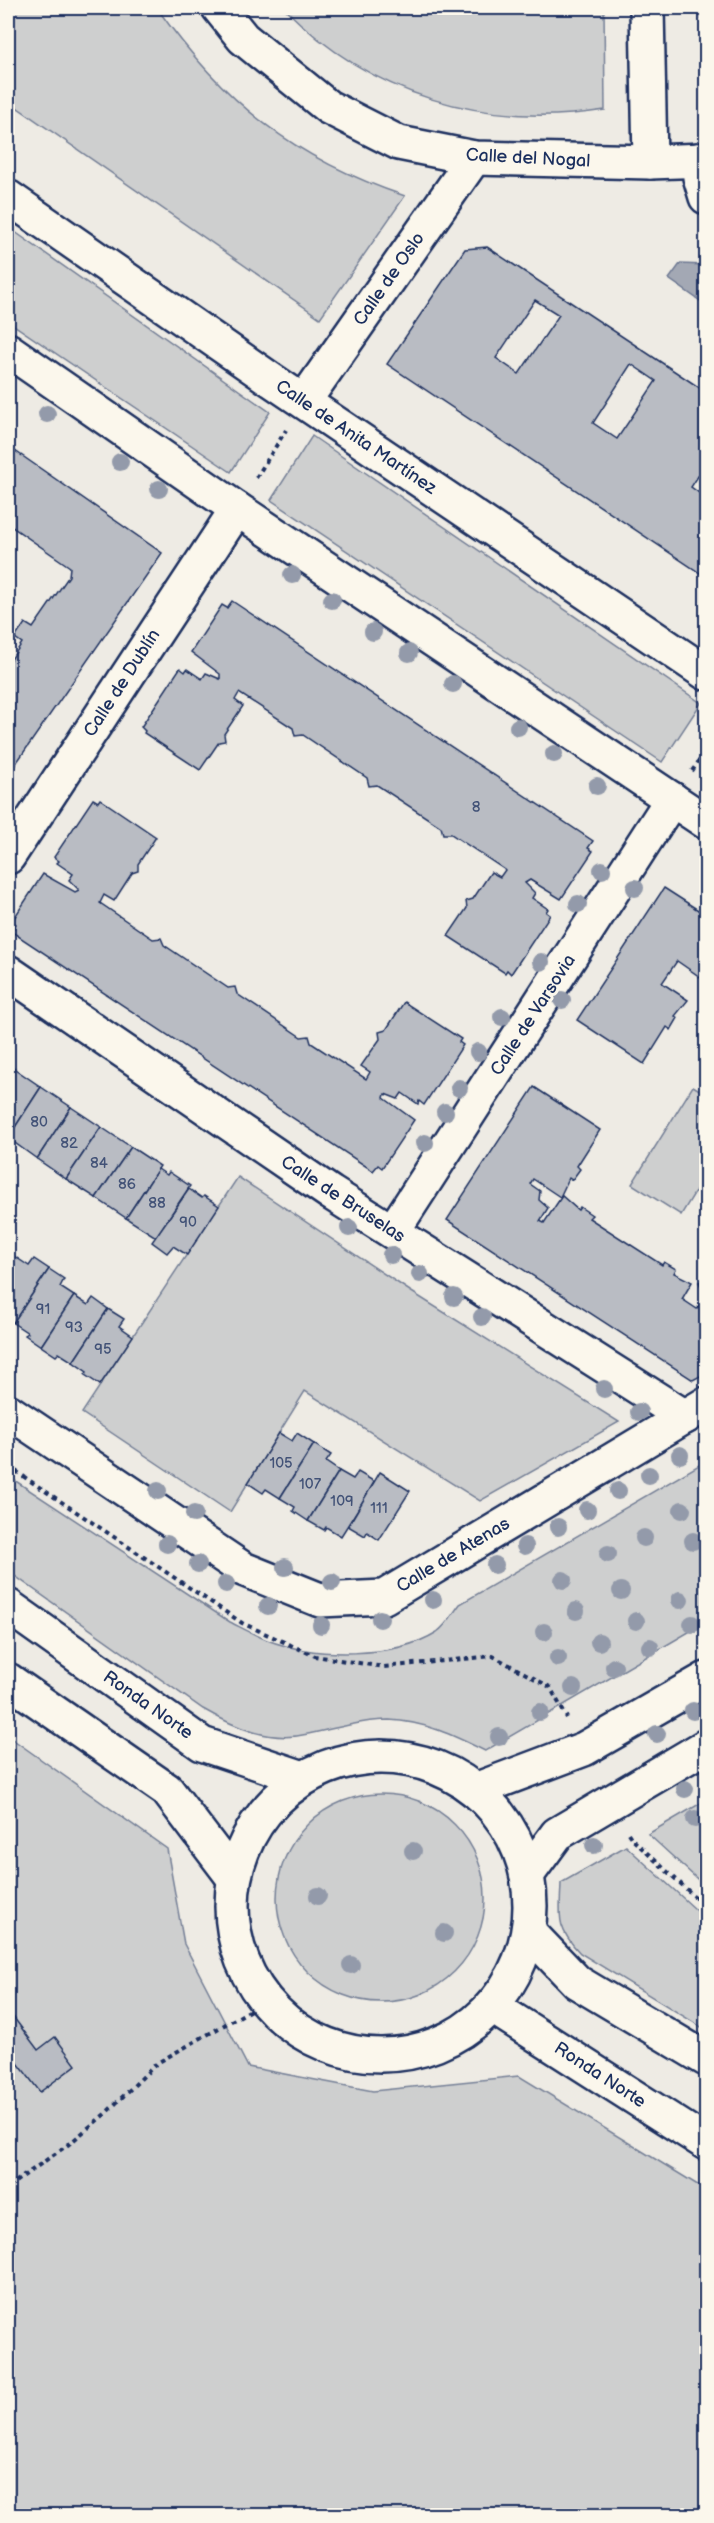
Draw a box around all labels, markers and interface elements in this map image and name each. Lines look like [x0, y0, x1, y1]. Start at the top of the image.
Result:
street label: Calle del Nogal [465, 144, 591, 172]
street label: Calle de Oslo [349, 228, 429, 330]
street label: Calle de Anita Martínez [272, 375, 441, 499]
street label: Calle de Dublín [79, 625, 165, 741]
house number: 8 [472, 798, 481, 817]
street label: Calle de Varsovia [486, 950, 580, 1080]
house number: 80 [30, 1113, 48, 1132]
house number: 82 [60, 1134, 78, 1153]
street label: Calle de Bruselas [277, 1151, 409, 1247]
house number: 84 [90, 1154, 108, 1173]
house number: 86 [118, 1175, 136, 1194]
house number: 88 [148, 1194, 166, 1213]
house number: 90 [179, 1213, 197, 1232]
house number: 91 [36, 1300, 50, 1319]
house number: 93 [65, 1318, 83, 1337]
house number: 95 [94, 1340, 112, 1359]
house number: 105 [269, 1454, 293, 1473]
house number: 107 [299, 1475, 322, 1494]
house number: 109 [330, 1492, 354, 1511]
house number: 111 [370, 1499, 388, 1518]
street label: Calle de Atenas [393, 1513, 513, 1597]
street label: Ronda Norte [99, 1666, 197, 1744]
street label: Ronda Norte [550, 2038, 650, 2112]

